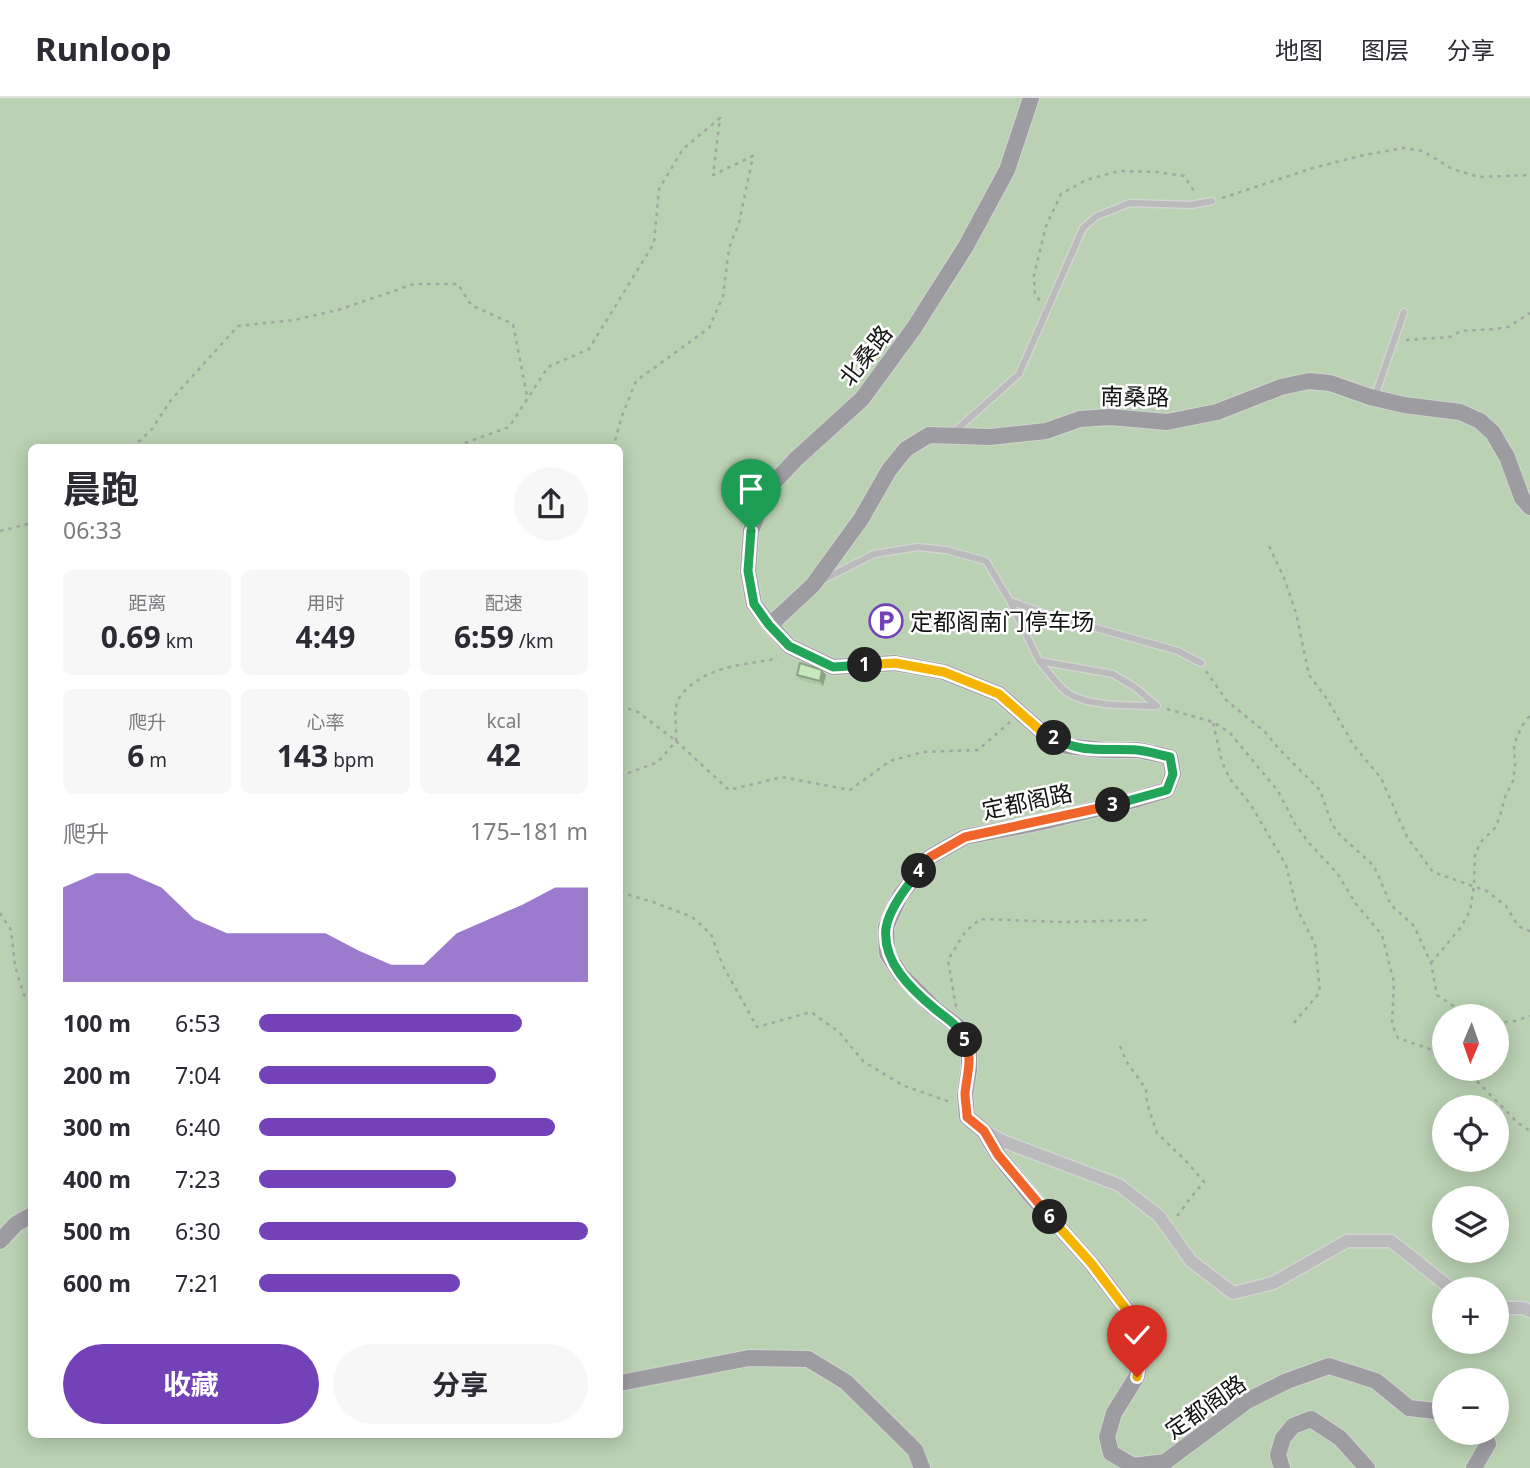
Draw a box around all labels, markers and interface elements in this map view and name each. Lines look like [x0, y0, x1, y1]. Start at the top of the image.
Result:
text: Runloop [35, 26, 172, 71]
text: 地图 [1275, 33, 1323, 66]
text: 图层 [1361, 33, 1409, 66]
text: 分享 [1447, 33, 1495, 66]
street label: 北桑路 [831, 318, 899, 392]
street label: 南桑路 [1100, 379, 1170, 413]
pin [721, 459, 781, 531]
text: 晨跑 [63, 462, 139, 514]
button: share [514, 467, 588, 541]
icon: arrive [732, 470, 770, 508]
text: 06:33 [63, 514, 122, 546]
text: 距离 [128, 590, 166, 616]
text: 用时 [306, 590, 345, 616]
text: 配速 [485, 590, 523, 616]
parking icon: 定都阁南门停车场 [867, 602, 905, 640]
place label: 定都阁南门停车场 [910, 605, 1094, 637]
text: 0.69 [101, 616, 161, 657]
text: 4:49 [296, 616, 355, 657]
text: 6:59 [454, 616, 514, 657]
text: km [161, 628, 194, 654]
text: /km [514, 628, 554, 654]
pin: 1 [848, 648, 882, 682]
text: 1 [859, 651, 870, 677]
text: kcal [486, 708, 521, 734]
text: 爬升 [128, 709, 166, 735]
text: 心率 [306, 709, 345, 735]
pin: 2 [1036, 720, 1072, 756]
text: 2 [1048, 724, 1059, 750]
text: 42 [487, 734, 521, 775]
text: 6 [127, 735, 144, 776]
text: 143 [277, 735, 328, 776]
text: m [144, 747, 167, 773]
text: bpm [328, 747, 374, 773]
street label: 定都阁路 [979, 776, 1075, 826]
pin: 3 [1096, 788, 1130, 822]
text: 3 [1107, 791, 1118, 817]
text: 175–181 m [470, 815, 588, 847]
text: 爬升 [63, 817, 109, 849]
pin: 4 [902, 854, 936, 888]
text: 4 [913, 857, 924, 883]
north arrow [1432, 1004, 1508, 1082]
map controls [1432, 1004, 1509, 1445]
text: 100 m [63, 1007, 131, 1039]
text: 6:53 [175, 1007, 221, 1039]
pin: 5 [948, 1023, 982, 1058]
text: 5 [959, 1026, 970, 1052]
text: 200 m [63, 1059, 131, 1091]
text: 7:04 [175, 1059, 221, 1091]
button: locate [1432, 1095, 1509, 1172]
text: 300 m [63, 1111, 131, 1143]
text: 6:40 [175, 1111, 221, 1143]
text: 400 m [63, 1163, 131, 1195]
text: 7:23 [175, 1163, 221, 1195]
button: layers [1432, 1186, 1509, 1263]
pin: 6 [1032, 1200, 1068, 1234]
text: 6 [1044, 1203, 1055, 1229]
text: 500 m [63, 1215, 131, 1247]
text: 6:30 [175, 1215, 221, 1247]
text: 600 m [63, 1267, 131, 1299]
text: 7:21 [175, 1267, 221, 1299]
button: + [1432, 1277, 1509, 1354]
pin [1107, 1305, 1167, 1377]
icon: check [1118, 1316, 1156, 1354]
button: 收藏 [63, 1344, 319, 1424]
button: 分享 [333, 1344, 588, 1424]
street label: 定都阁路 [1158, 1367, 1252, 1445]
button: − [1432, 1368, 1509, 1445]

